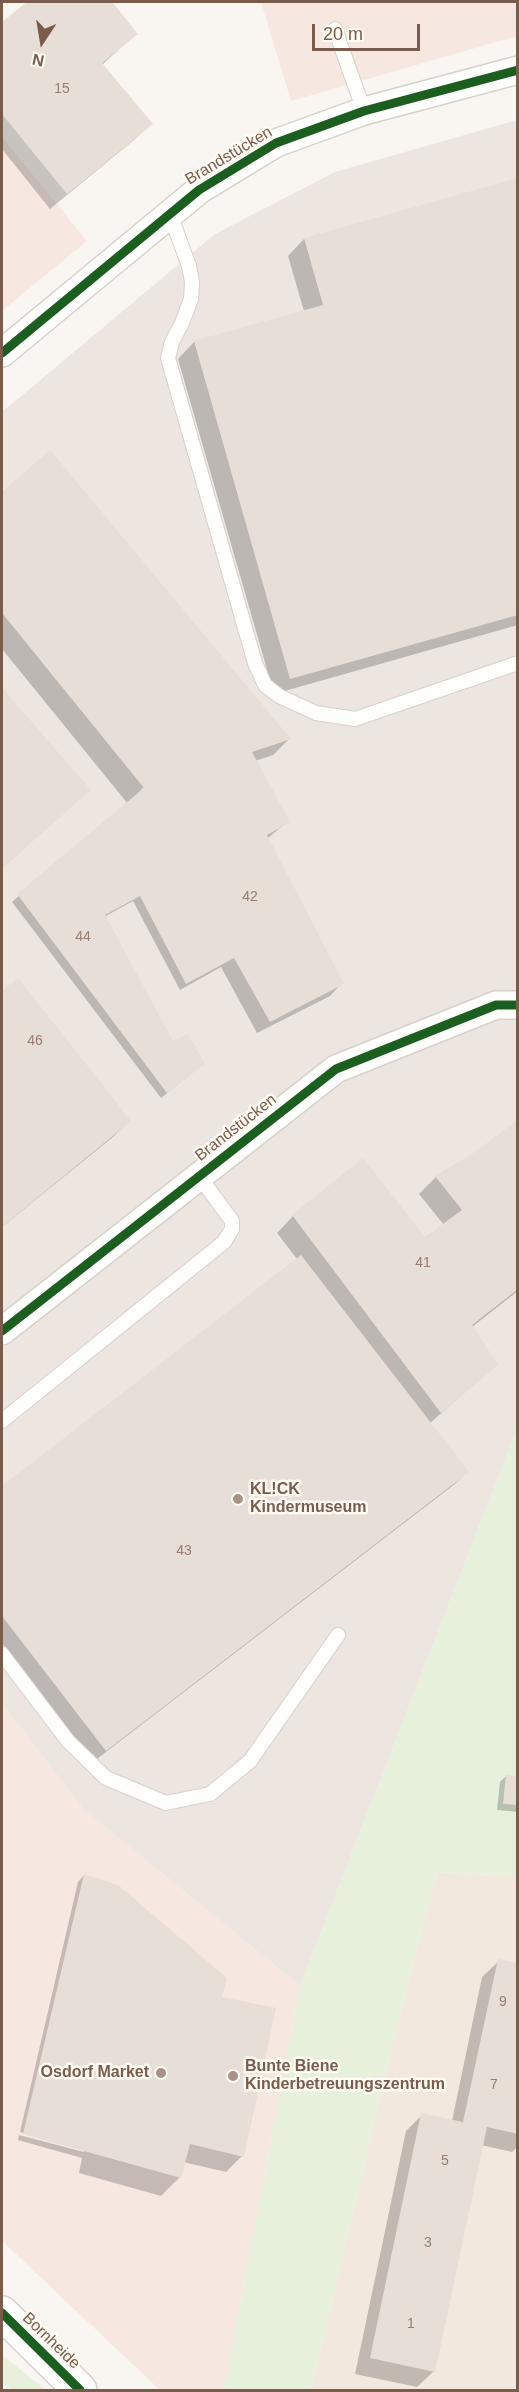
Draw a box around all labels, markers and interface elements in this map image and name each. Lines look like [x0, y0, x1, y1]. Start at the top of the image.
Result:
north arrow [12, 12, 72, 72]
scale bar [315, 12, 423, 50]
text: 20 m [323, 24, 363, 44]
text: N [31, 51, 46, 70]
house number: 15 [54, 81, 70, 97]
street label: Brandstücken [182, 123, 276, 189]
house number: 42 [242, 889, 258, 905]
house number: 44 [75, 929, 91, 945]
house number: 46 [27, 1033, 43, 1049]
street label: Brandstücken [192, 1090, 280, 1166]
house number: 41 [415, 1255, 431, 1271]
place label: KL!CK Kindermuseum [250, 1480, 366, 1518]
marker: KL!CK Kindermuseum [231, 1492, 245, 1506]
house number: 43 [176, 1543, 192, 1559]
house number: 9 [499, 1994, 507, 2010]
place label: Bunte Biene Kinderbetreuungszentrum [245, 2057, 445, 2095]
place label: Osdorf Market [41, 2063, 149, 2083]
marker: Osdorf Market [154, 2066, 168, 2080]
marker: Bunte Biene Kinderbetreuungszentrum [226, 2069, 240, 2083]
house number: 7 [490, 2077, 498, 2093]
house number: 5 [441, 2153, 449, 2169]
house number: 3 [424, 2235, 432, 2251]
street label: Bornheide [18, 2309, 84, 2373]
house number: 1 [407, 2316, 415, 2332]

